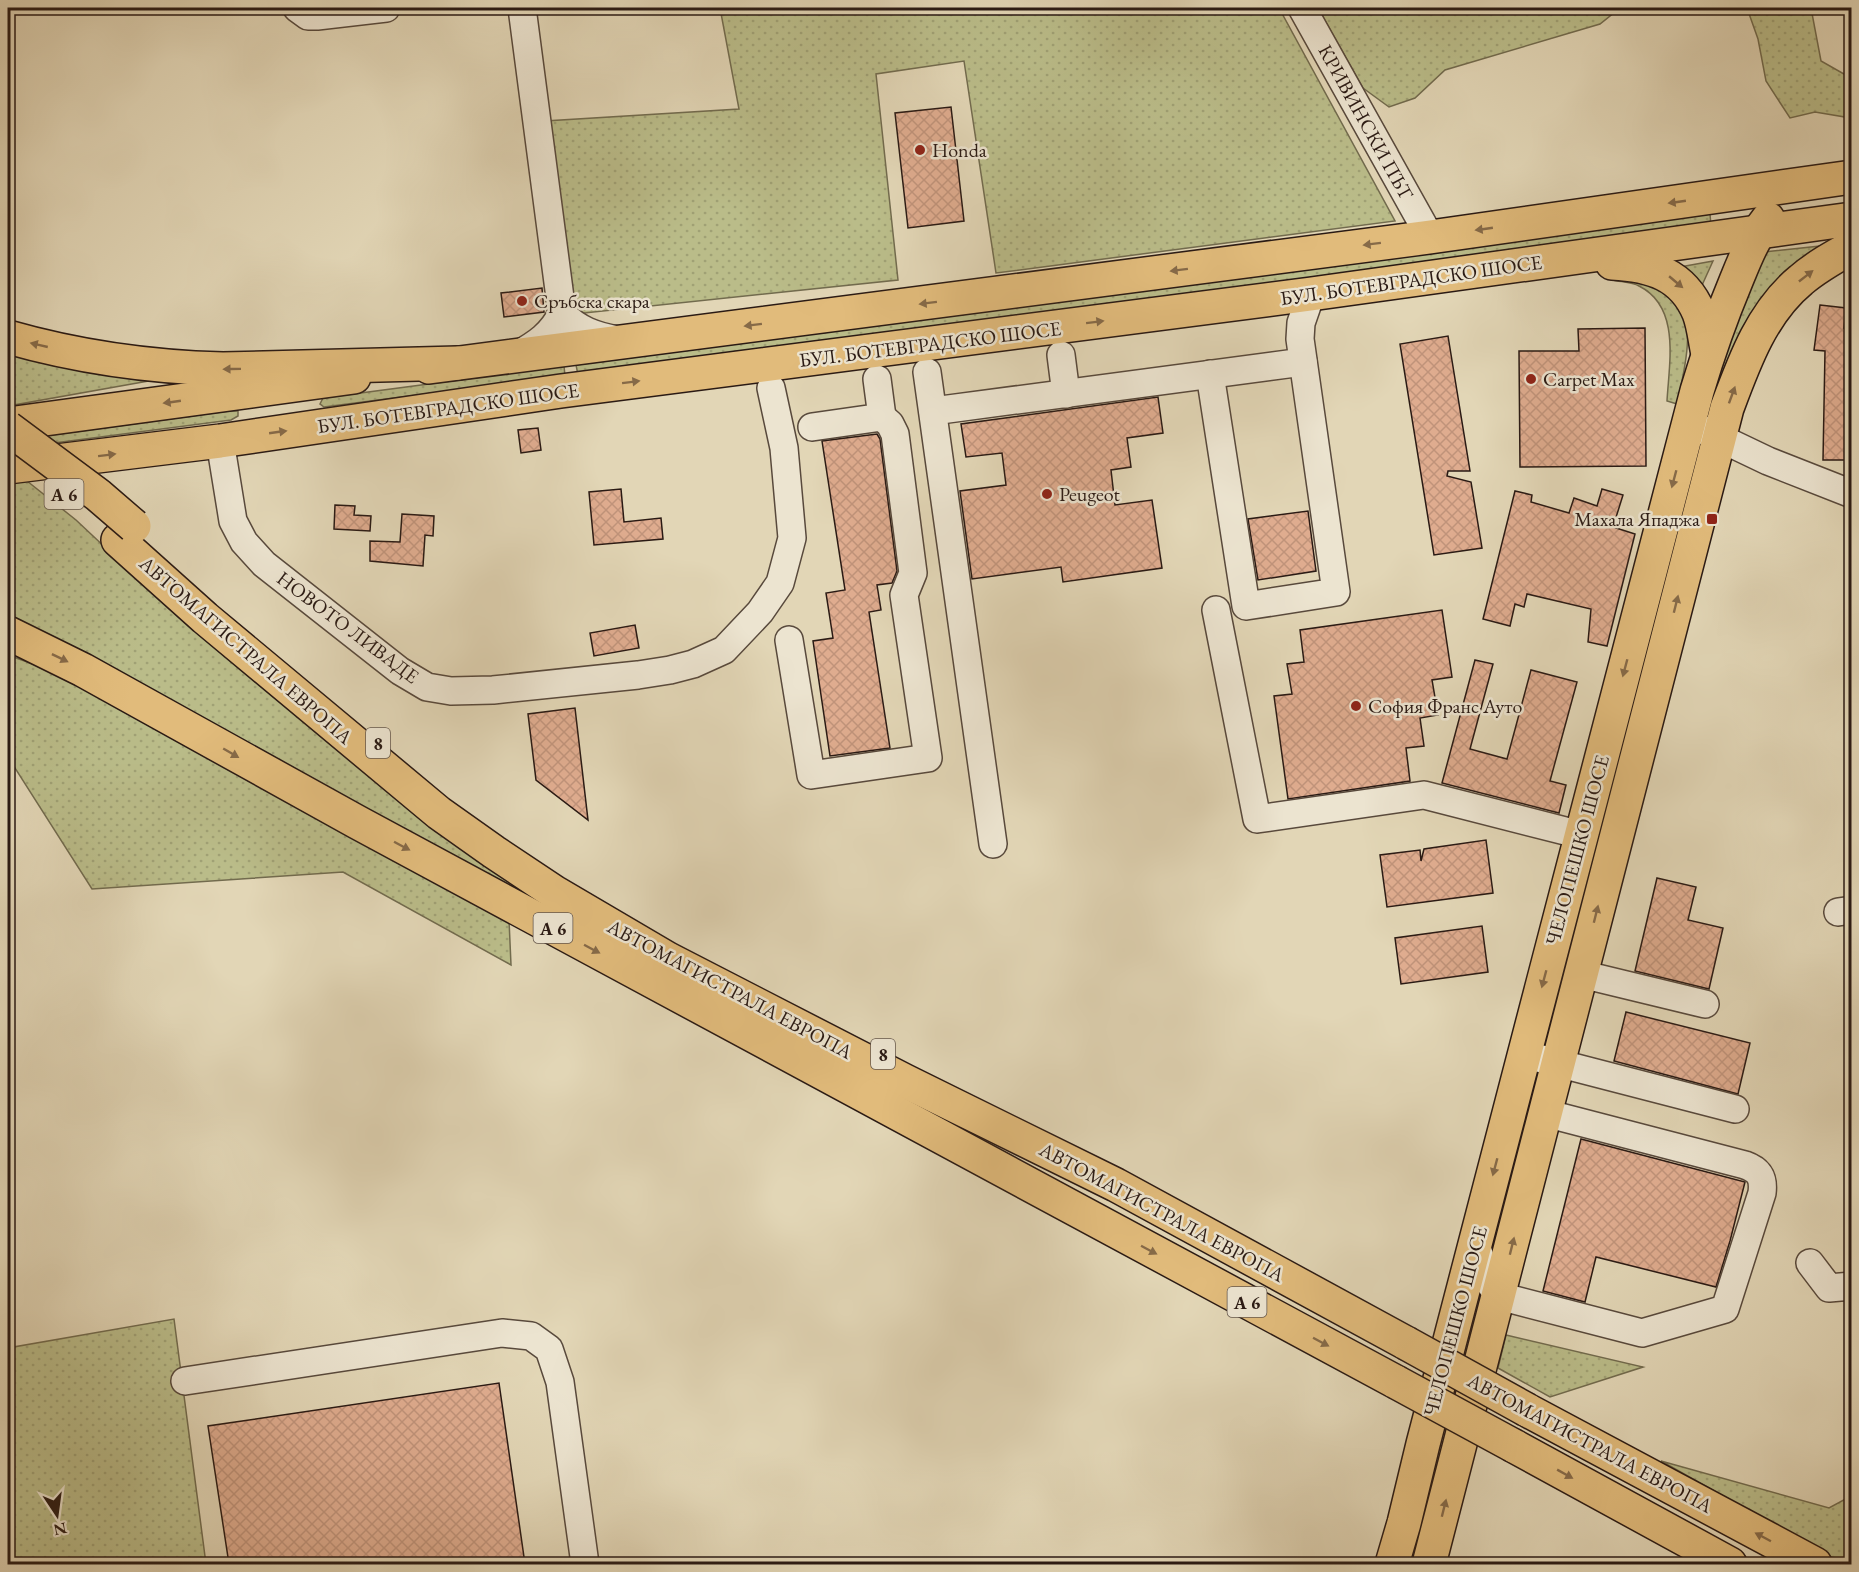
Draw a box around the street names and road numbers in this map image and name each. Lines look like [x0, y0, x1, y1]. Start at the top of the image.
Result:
street label: КРИВИНСКИ ПЪТ [1313, 40, 1420, 205]
street label: БУЛ. БОТЕВГРАДСКО ШОСЕ [1279, 249, 1543, 311]
street label: БУЛ. БОТЕВГРАДСКО ШОСЕ [797, 315, 1063, 373]
street label: БУЛ. БОТЕВГРАДСКО ШОСЕ [316, 377, 580, 439]
road number: A 6 [44, 479, 84, 509]
street label: АВТОМАГИСТРАЛА ЕВРОПА [133, 550, 358, 750]
street label: НОВОТО ЛИВАДЕ [272, 565, 424, 689]
road number: 8 [366, 728, 390, 758]
street label: ЧЕЛОПЕШКО ШОСЕ [1539, 752, 1615, 948]
road number: A 6 [534, 913, 572, 943]
street label: АВТОМАГИСТРАЛА ЕВРОПА [602, 913, 857, 1065]
road number: 8 [871, 1039, 895, 1069]
street label: АВТОМАГИСТРАЛА ЕВРОПА [1034, 1136, 1289, 1288]
street label: ЧЕЛОПЕШКО ШОСЕ [1417, 1223, 1493, 1419]
road number: A 6 [1228, 1287, 1266, 1317]
street label: АВТОМАГИСТРАЛА ЕВРОПА [1462, 1367, 1717, 1519]

